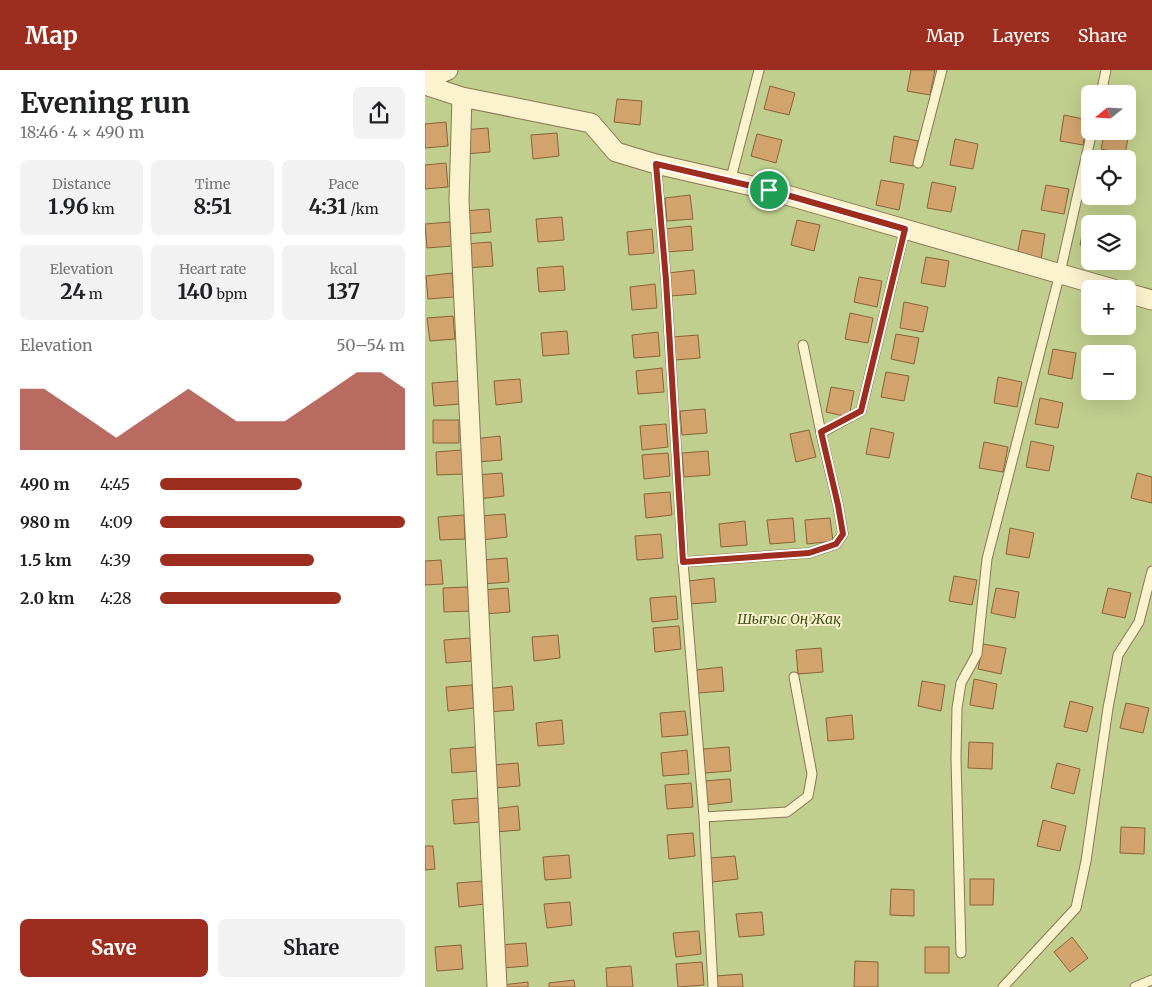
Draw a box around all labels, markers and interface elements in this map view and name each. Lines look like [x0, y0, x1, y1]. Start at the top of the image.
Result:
text: Map [25, 20, 78, 51]
text: Map [926, 24, 964, 47]
text: Layers [992, 24, 1050, 47]
text: Share [1078, 24, 1127, 47]
text: Evening run [20, 85, 190, 121]
north arrow [1081, 85, 1136, 140]
map controls [1081, 85, 1136, 400]
button: share [353, 87, 405, 139]
text: 18:46 · 4 × 490 m [20, 122, 144, 142]
button: locate [1081, 150, 1136, 205]
pin [748, 169, 790, 211]
text: Distance [52, 175, 111, 193]
text: Time [195, 175, 230, 193]
text: Pace [328, 175, 359, 193]
icon: arrive [755, 176, 783, 204]
text: 1.96 [48, 193, 89, 220]
text: 8:51 [193, 193, 232, 220]
text: 4:31 [308, 193, 347, 220]
text: km [89, 200, 115, 218]
text: /km [347, 200, 379, 218]
button: layers [1081, 215, 1136, 270]
text: Elevation [50, 260, 113, 278]
text: Heart rate [179, 260, 246, 278]
text: kcal [330, 260, 357, 278]
text: 24 [60, 278, 86, 305]
text: 140 [178, 278, 213, 305]
text: 137 [327, 278, 360, 305]
button: + [1081, 280, 1136, 335]
text: m [86, 285, 103, 303]
text: bpm [213, 285, 247, 303]
text: Elevation [20, 335, 93, 355]
text: 50–54 m [336, 335, 405, 355]
button: − [1081, 345, 1136, 400]
text: 490 m [20, 474, 70, 494]
text: 4:45 [100, 474, 130, 494]
text: 980 m [20, 512, 70, 532]
text: 4:09 [100, 512, 133, 532]
text: 1.5 km [20, 550, 72, 570]
text: 4:39 [100, 550, 131, 570]
text: 2.0 km [20, 588, 74, 608]
text: 4:28 [100, 588, 132, 608]
park label: Шығыс Оң Жақ [737, 610, 841, 628]
button: Save [20, 919, 208, 977]
button: Share [218, 919, 405, 977]

